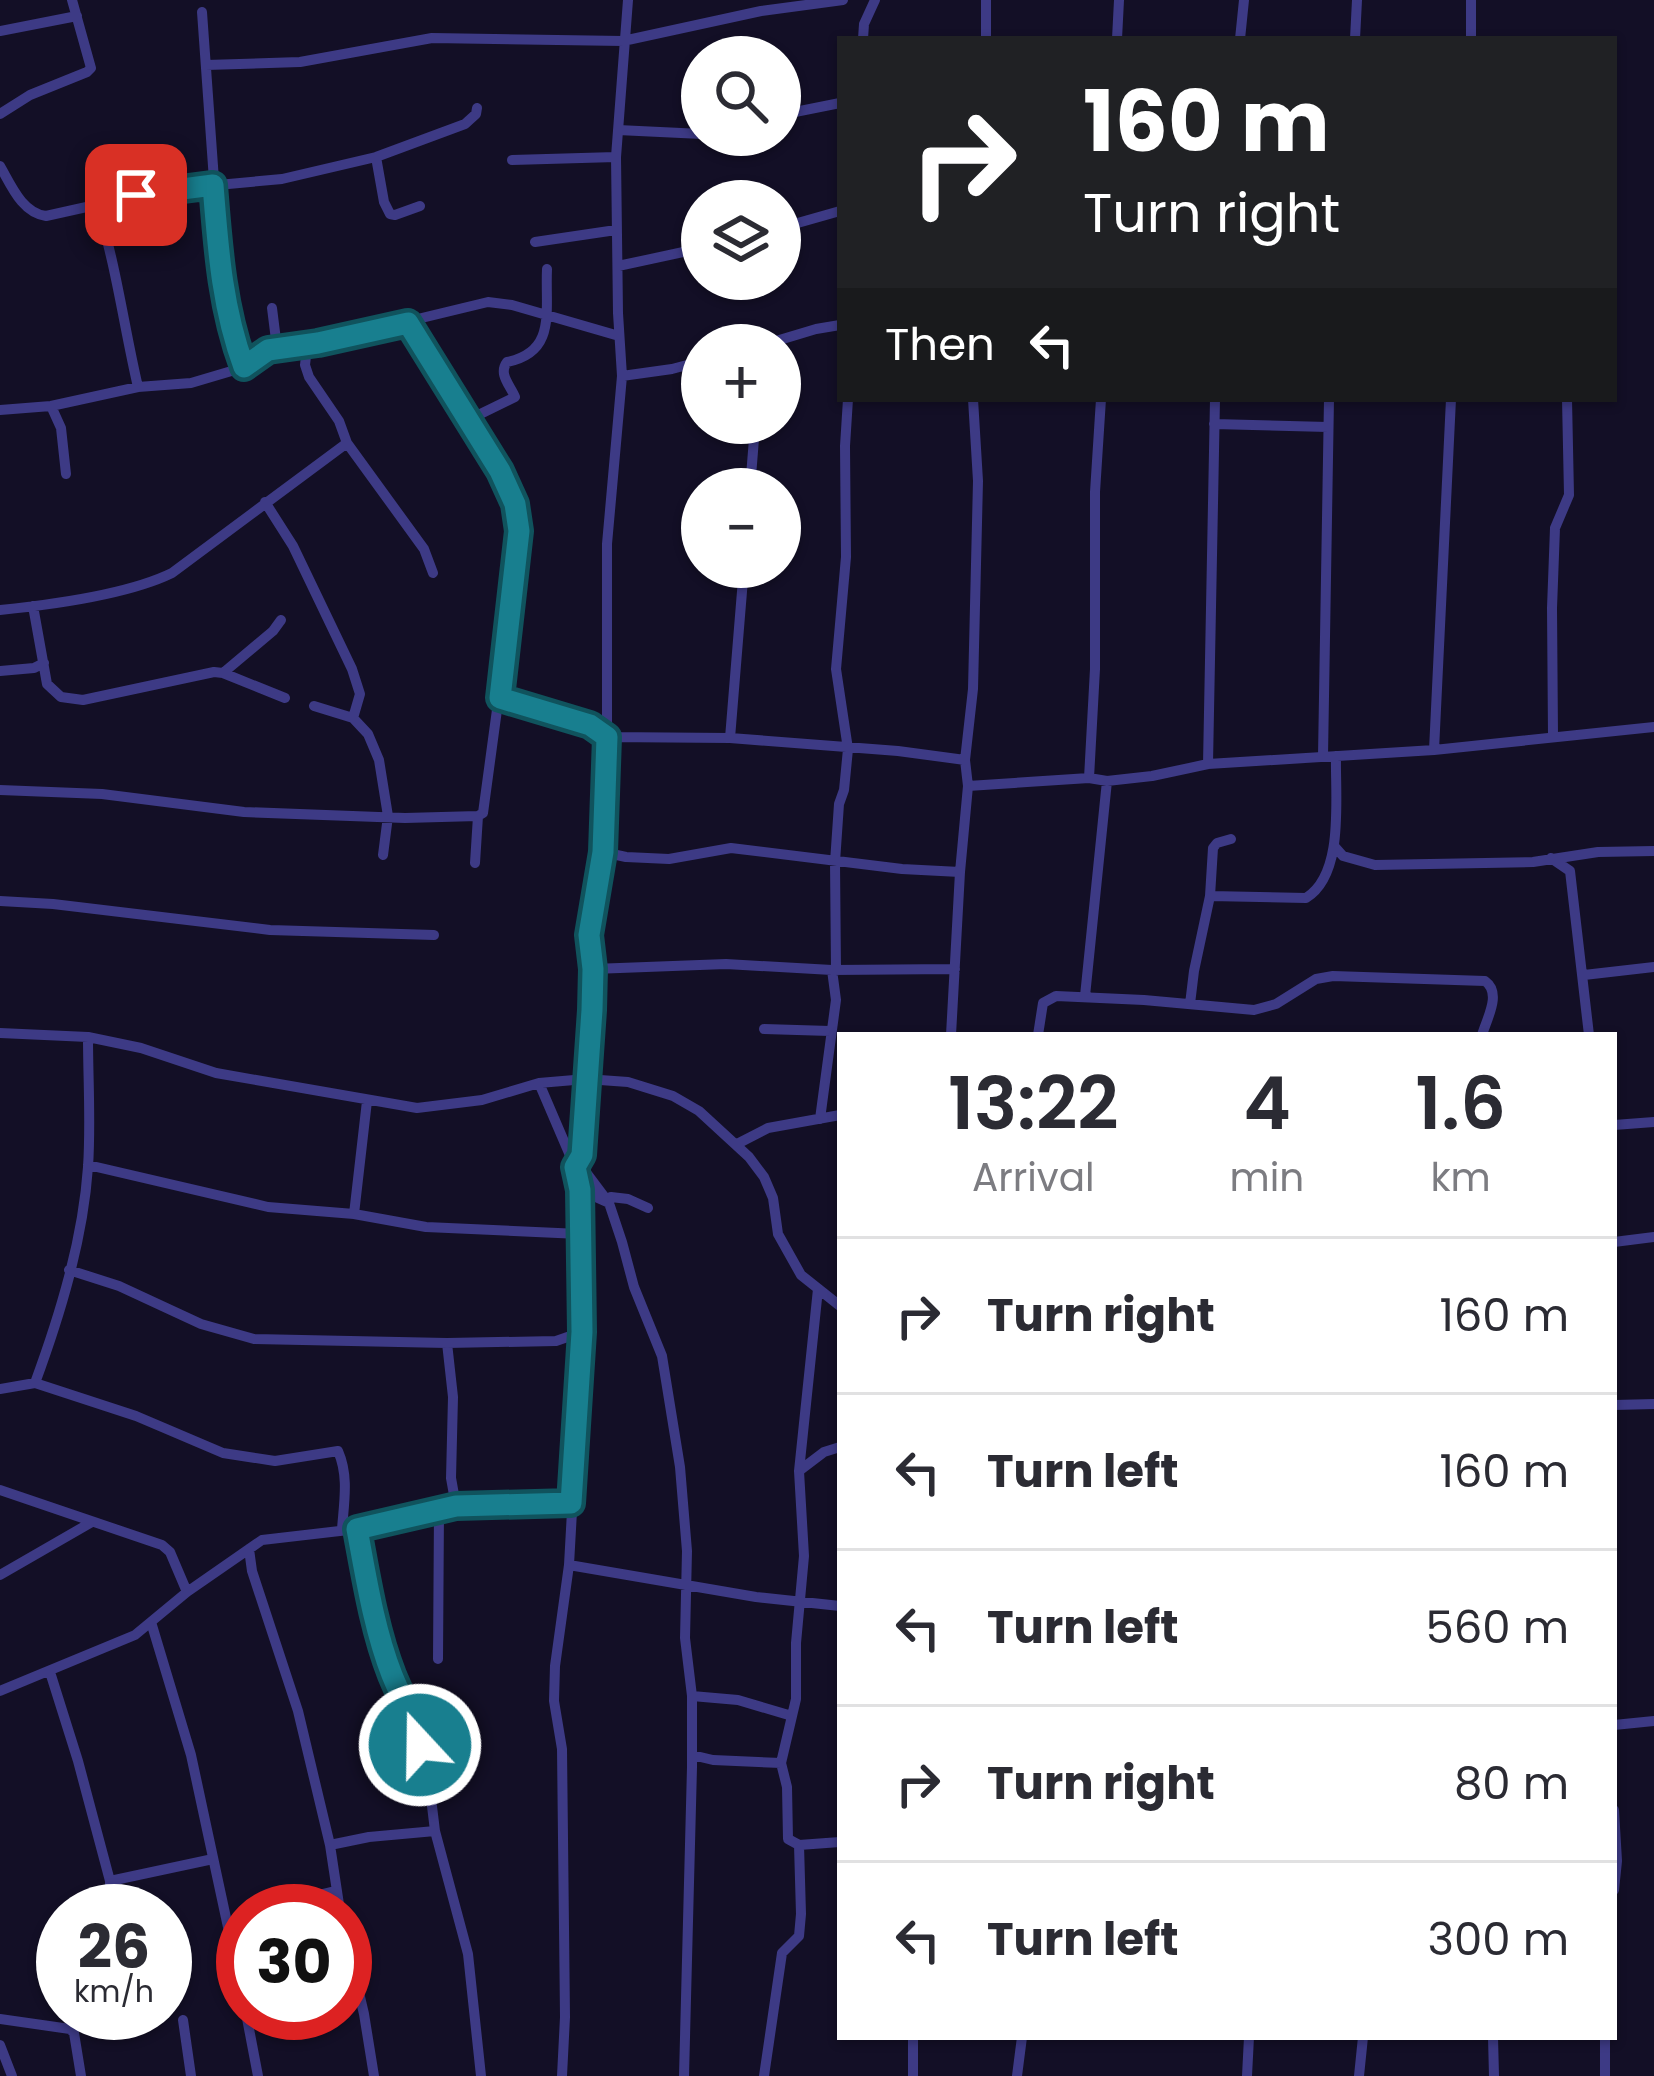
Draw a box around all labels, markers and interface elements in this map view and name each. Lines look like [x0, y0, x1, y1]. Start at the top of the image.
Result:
map controls [681, 36, 801, 588]
button: search [681, 36, 801, 156]
text: 160 m [1083, 63, 1330, 180]
icon: right [885, 84, 1041, 240]
pin [85, 144, 187, 246]
icon: arrive [103, 162, 169, 228]
text: Turn right [1083, 175, 1340, 251]
button: layers [681, 180, 801, 300]
icon: left [1019, 312, 1085, 378]
text: Then [885, 313, 995, 376]
button: + [681, 324, 801, 444]
button: − [681, 468, 801, 588]
text: 13:22 [948, 1053, 1119, 1154]
text: 4 [1243, 1053, 1291, 1154]
text: 1.6 [1415, 1053, 1506, 1154]
text: Arrival [972, 1150, 1095, 1205]
text: min [1230, 1150, 1304, 1205]
text: km [1431, 1150, 1491, 1205]
icon: right [885, 1283, 951, 1349]
text: Turn right [987, 1284, 1215, 1347]
text: 160 m [1439, 1284, 1569, 1347]
icon: left [885, 1439, 951, 1505]
text: Turn left [987, 1440, 1179, 1503]
text: 160 m [1439, 1440, 1569, 1503]
icon: left [885, 1595, 951, 1661]
text: Turn left [987, 1596, 1179, 1659]
text: 560 m [1426, 1596, 1569, 1659]
position arrow [357, 1682, 483, 1808]
icon: right [885, 1751, 951, 1817]
text: Turn right [987, 1752, 1215, 1815]
text: 80 m [1454, 1752, 1569, 1815]
speed limit sign: 30 [216, 1884, 372, 2040]
text: 26 [78, 1905, 150, 1989]
icon: left [885, 1907, 951, 1973]
text: Turn left [987, 1908, 1179, 1971]
text: 300 m [1428, 1908, 1569, 1971]
text: km/h [74, 1970, 154, 2013]

